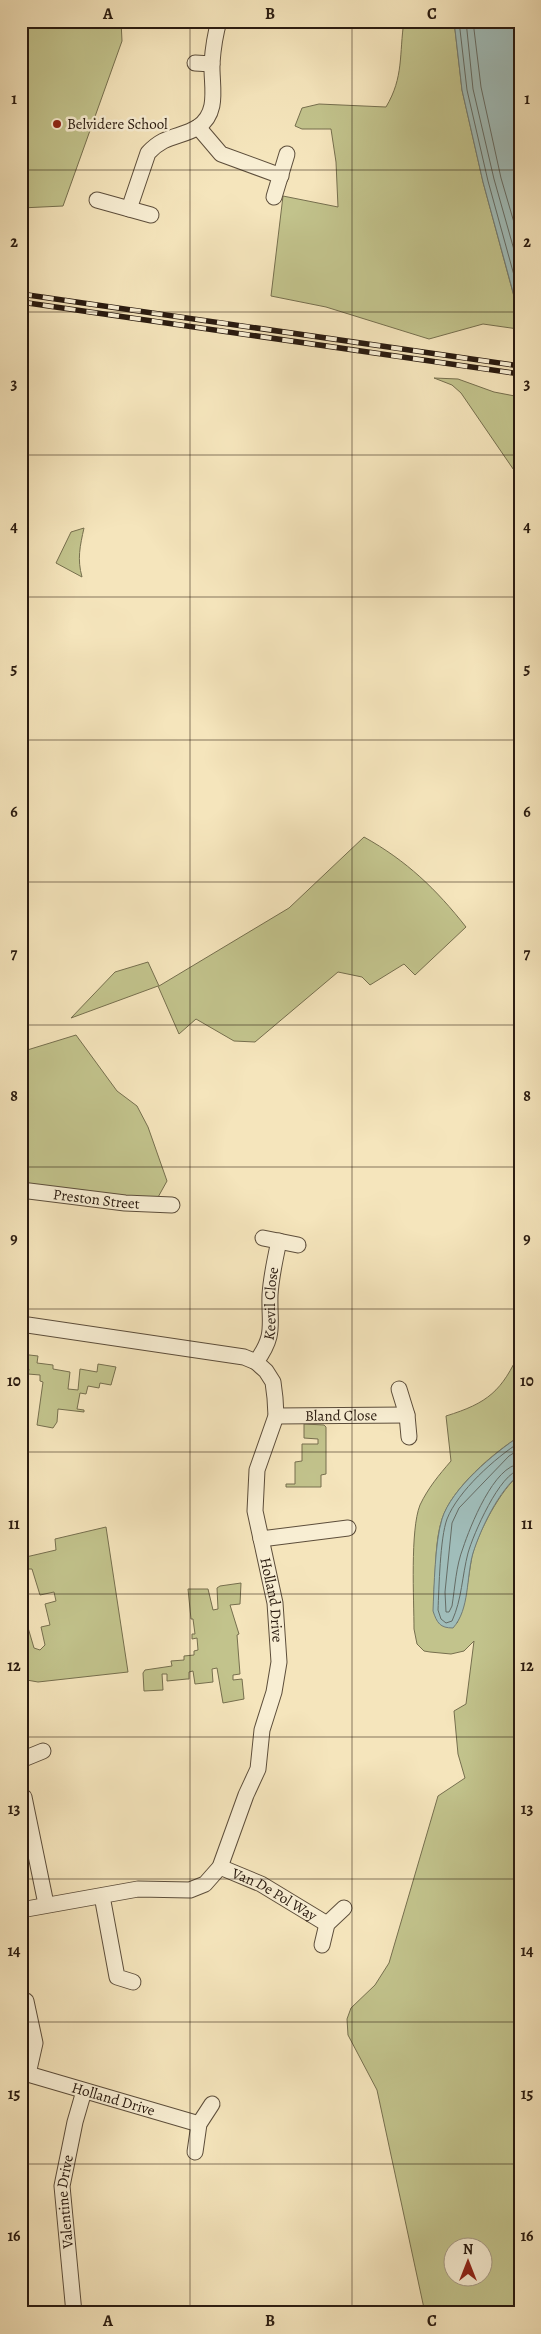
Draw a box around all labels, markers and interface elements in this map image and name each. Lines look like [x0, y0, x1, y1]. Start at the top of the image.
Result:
text: A [102, 3, 114, 25]
text: B [265, 3, 275, 25]
text: C [427, 3, 437, 25]
text: 1 [11, 88, 17, 110]
text: 1 [524, 88, 530, 110]
place label: Belvidere School [67, 114, 168, 134]
marker: Belvidere School [51, 118, 63, 130]
text: 2 [10, 231, 18, 253]
text: 2 [523, 231, 531, 253]
text: 3 [11, 373, 18, 395]
text: 3 [524, 373, 531, 395]
text: 4 [10, 516, 18, 538]
text: 4 [523, 516, 531, 538]
text: 5 [11, 658, 18, 680]
text: 5 [524, 658, 531, 680]
text: 6 [10, 801, 18, 823]
text: 6 [523, 801, 531, 823]
text: 7 [11, 943, 18, 965]
text: 7 [524, 943, 531, 965]
text: 8 [10, 1085, 18, 1107]
text: 8 [523, 1085, 531, 1107]
street label: Preston Street [52, 1184, 140, 1214]
text: 9 [10, 1228, 18, 1250]
text: 9 [523, 1228, 531, 1250]
street label: Keevil Close [259, 1265, 283, 1342]
text: 10 [7, 1370, 21, 1392]
text: 10 [520, 1370, 534, 1392]
street label: Bland Close [305, 1405, 377, 1426]
text: 11 [8, 1513, 20, 1535]
text: 11 [521, 1513, 533, 1535]
street label: Holland Drive [255, 1556, 288, 1643]
text: 12 [7, 1655, 21, 1677]
text: 12 [520, 1655, 534, 1677]
text: 13 [8, 1798, 20, 1820]
text: 13 [521, 1798, 533, 1820]
street label: Van De Pol Way [228, 1863, 321, 1926]
text: 14 [7, 1940, 21, 1962]
text: 14 [520, 1940, 534, 1962]
street label: Holland Drive [69, 2077, 158, 2121]
text: 15 [8, 2083, 20, 2105]
text: 15 [521, 2083, 533, 2105]
street label: Valentine Drive [52, 2153, 78, 2250]
text: 16 [7, 2225, 21, 2247]
text: 16 [520, 2225, 534, 2247]
north arrow [444, 2236, 494, 2286]
text: N [463, 2240, 473, 2259]
text: A [102, 2310, 114, 2332]
text: B [265, 2310, 275, 2332]
text: C [427, 2310, 437, 2332]

